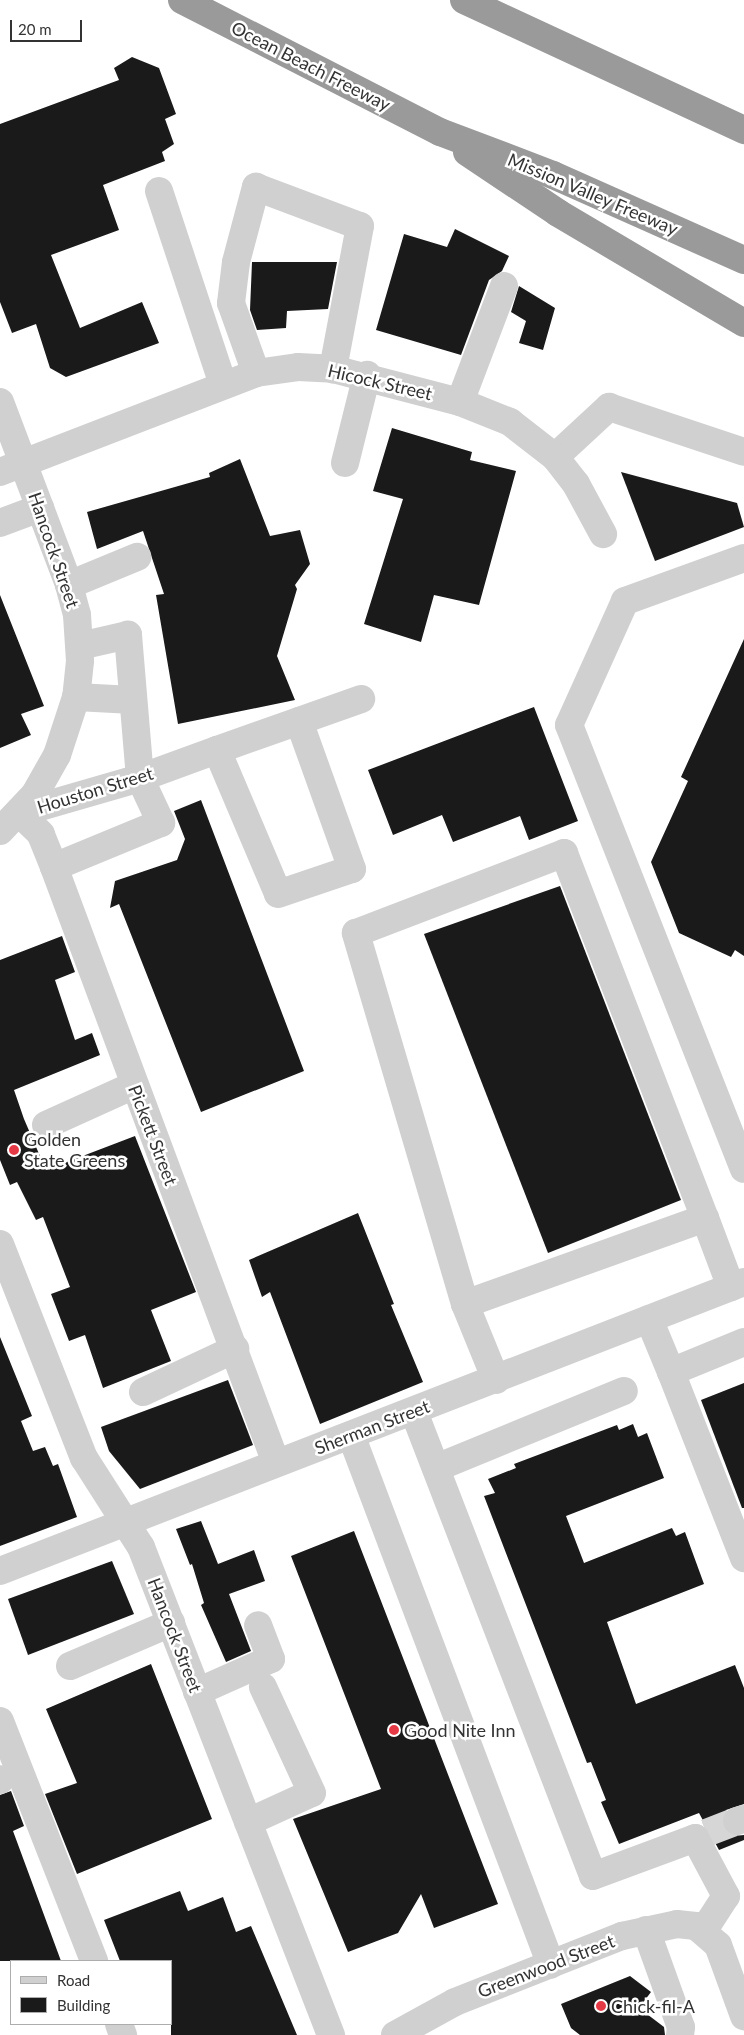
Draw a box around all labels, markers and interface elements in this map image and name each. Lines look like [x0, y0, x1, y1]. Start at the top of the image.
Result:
scale bar [12, 10, 85, 42]
street label: Ocean Beach Freeway [228, 17, 394, 115]
text: 20 m [18, 20, 52, 38]
street label: Mission Valley Freeway [504, 148, 682, 240]
street label: Hicock Street [326, 360, 434, 404]
street label: Hancock Street [24, 489, 84, 611]
street label: Houston Street [34, 762, 156, 818]
street label: Pickett Street [124, 1082, 182, 1188]
place label: Golden State Greens [24, 1129, 125, 1172]
marker: Golden State Greens [8, 1144, 20, 1156]
street label: Sherman Street [311, 1395, 433, 1459]
street label: Hancock Street [143, 1575, 207, 1695]
place label: Good Nite Inn [404, 1719, 516, 1741]
marker: Good Nite Inn [388, 1724, 400, 1736]
street label: Greenwood Street [475, 1930, 617, 2002]
legend [10, 1960, 172, 2025]
text: Road [57, 1971, 90, 1989]
place label: Chick-fil-A [611, 1995, 695, 2017]
text: Building [57, 1996, 110, 2014]
marker: Chick-fil-A [595, 2000, 607, 2012]

